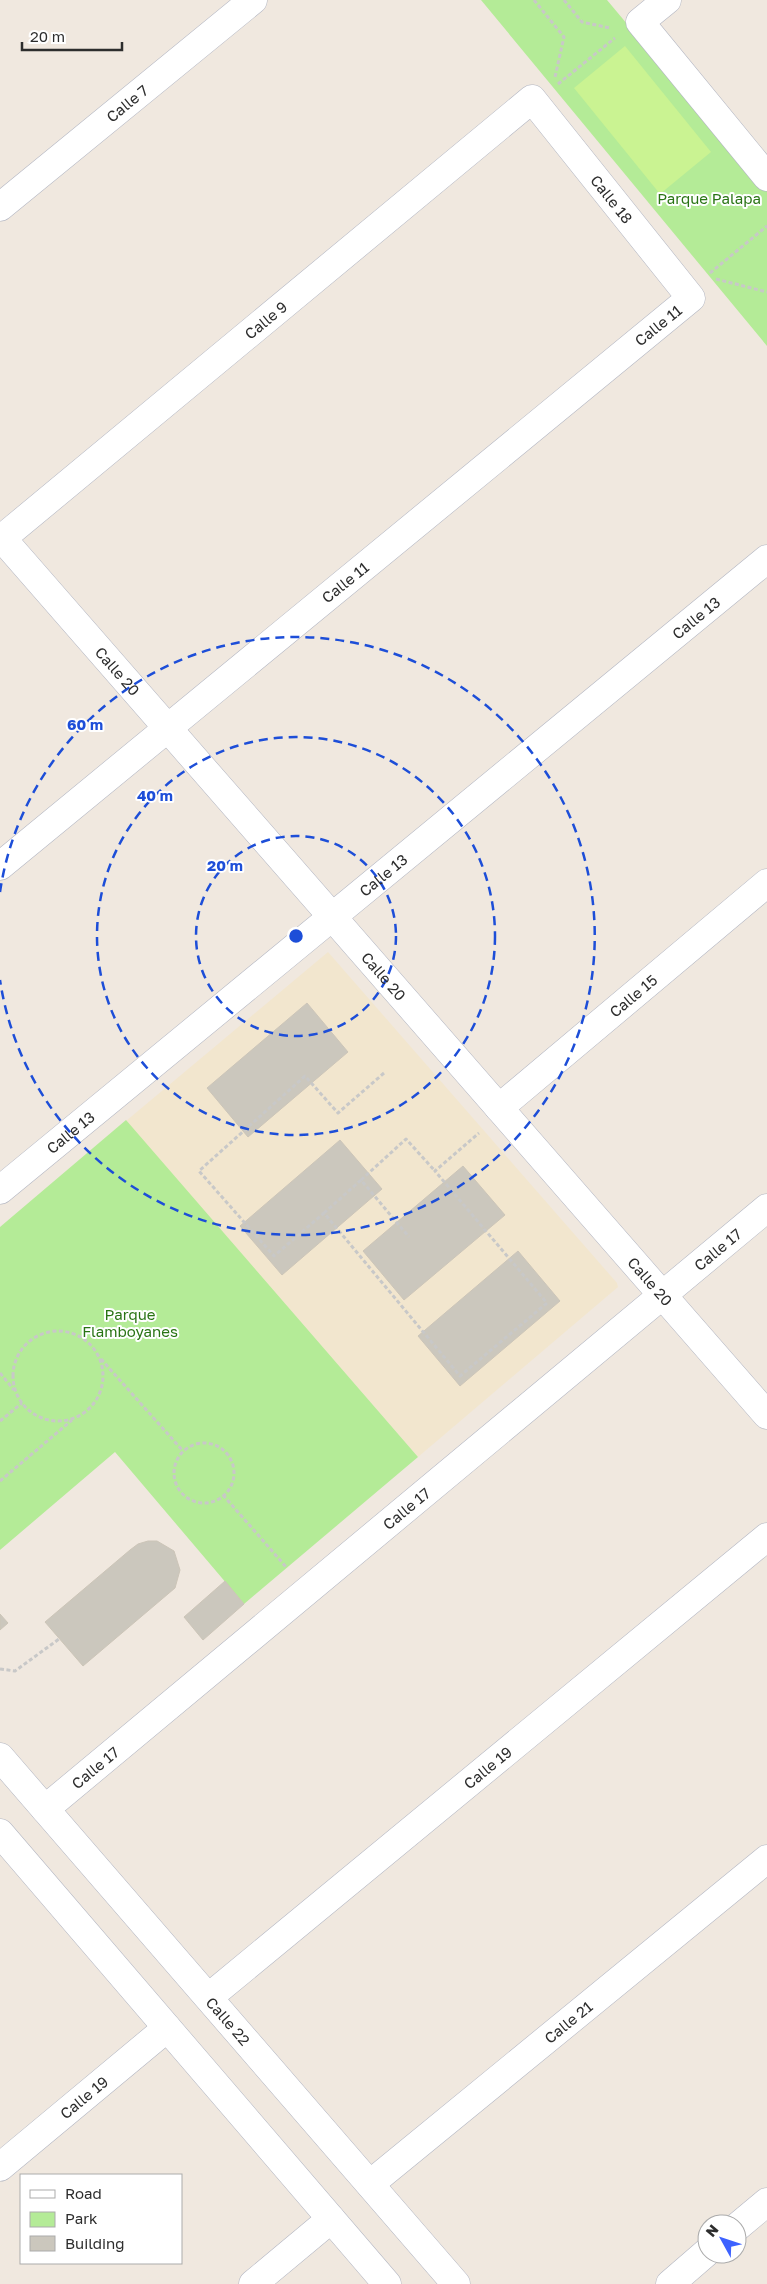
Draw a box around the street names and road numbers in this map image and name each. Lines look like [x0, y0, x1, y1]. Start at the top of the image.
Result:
street label: Calle 7 [102, 81, 151, 125]
street label: Calle 18 [587, 171, 637, 227]
street label: Calle 9 [241, 297, 290, 343]
street label: Calle 11 [631, 301, 685, 349]
street label: Calle 11 [318, 558, 372, 606]
street label: Calle 13 [668, 593, 723, 643]
street label: Calle 20 [92, 643, 144, 699]
street label: Calle 13 [355, 850, 411, 900]
street label: Calle 20 [358, 948, 410, 1004]
street label: Calle 15 [606, 970, 660, 1021]
street label: Calle 13 [43, 1107, 98, 1157]
street label: Calle 17 [690, 1224, 745, 1274]
street label: Calle 20 [624, 1253, 676, 1309]
street label: Calle 17 [379, 1483, 433, 1533]
street label: Calle 19 [460, 1742, 515, 1792]
street label: Calle 17 [68, 1743, 122, 1792]
street label: Calle 22 [203, 1993, 254, 2049]
street label: Calle 21 [540, 1997, 596, 2047]
street label: Calle 19 [56, 2072, 111, 2122]

